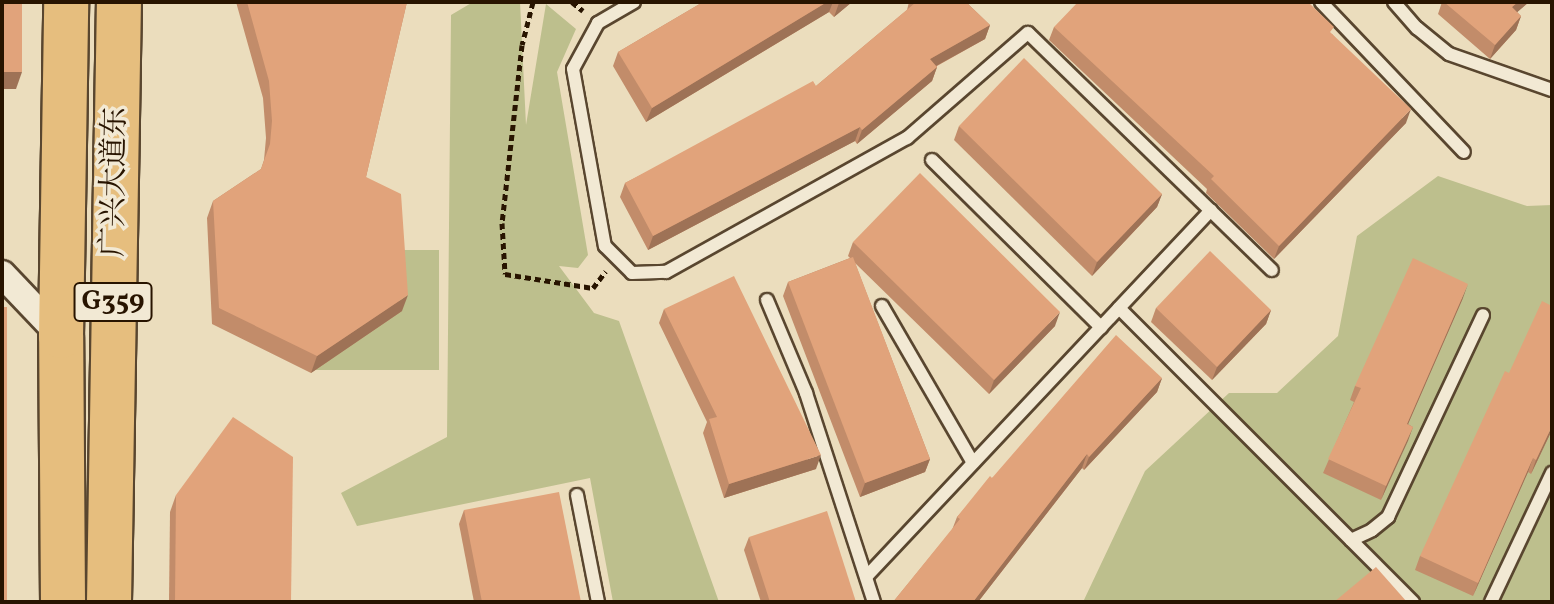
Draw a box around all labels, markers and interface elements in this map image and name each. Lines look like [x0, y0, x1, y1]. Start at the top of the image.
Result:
street label: 广兴大道东 [96, 107, 134, 257]
road number: G359 [73, 278, 153, 326]

